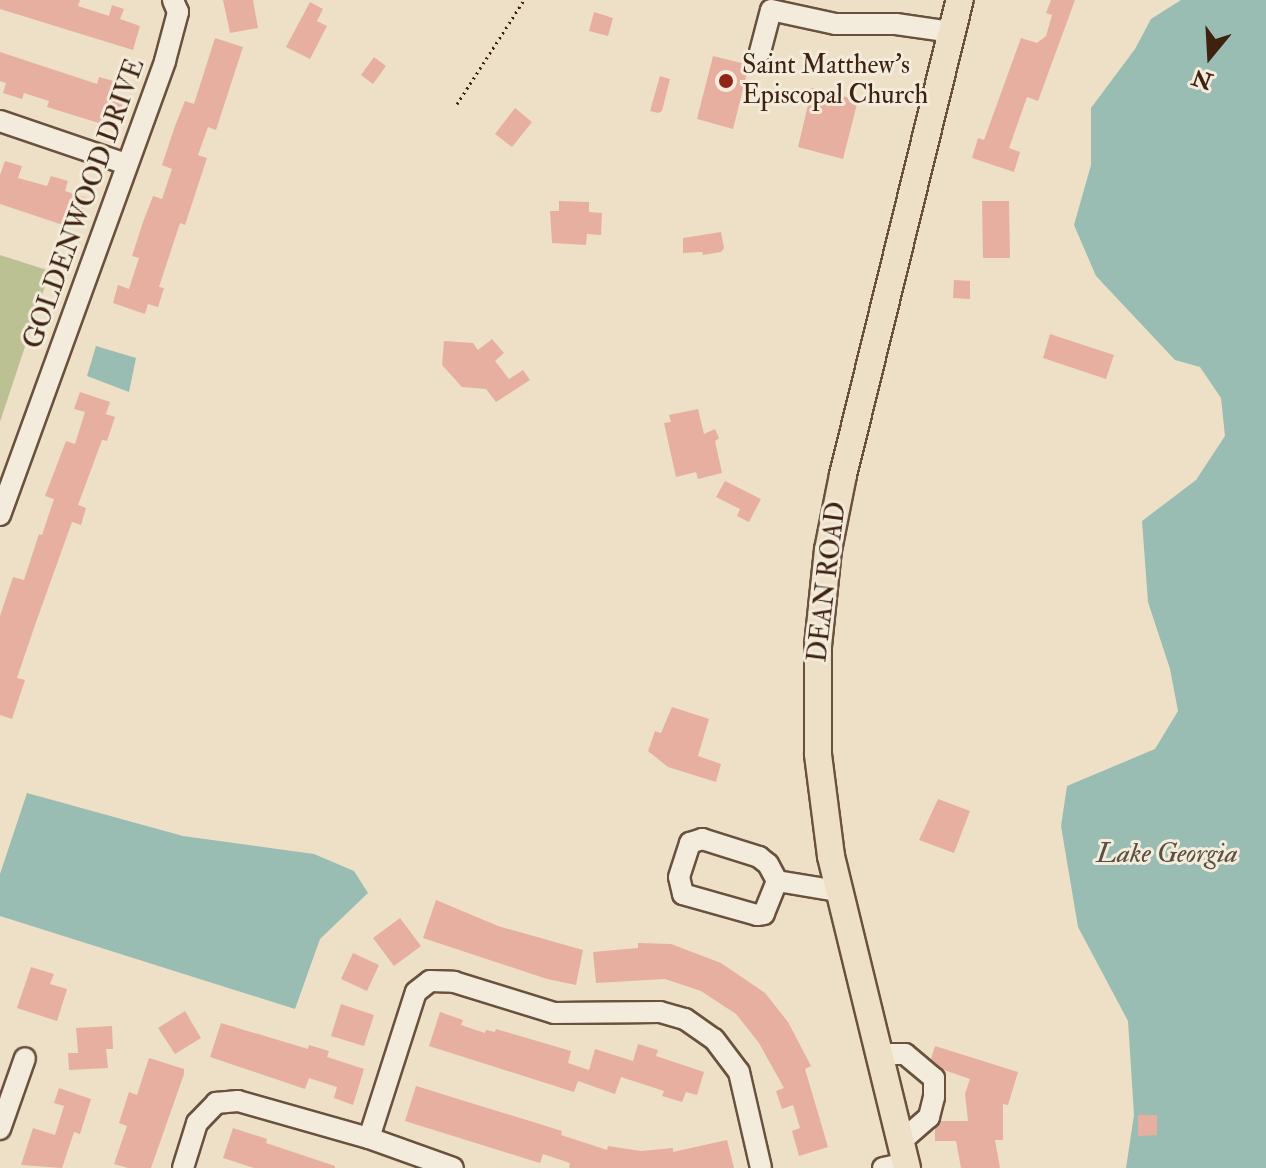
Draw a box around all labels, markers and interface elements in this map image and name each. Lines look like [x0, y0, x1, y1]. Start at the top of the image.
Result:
north arrow [1170, 16, 1250, 96]
place label: Saint Matthew's Episcopal Church [742, 50, 928, 112]
street label: GOLDENWOOD DRIVE [18, 55, 152, 353]
text: N [1189, 62, 1216, 95]
marker: Saint Matthew's Episcopal Church [717, 72, 735, 90]
street label: DEAN ROAD [803, 500, 853, 664]
water label: Lake Georgia [1096, 837, 1238, 871]

